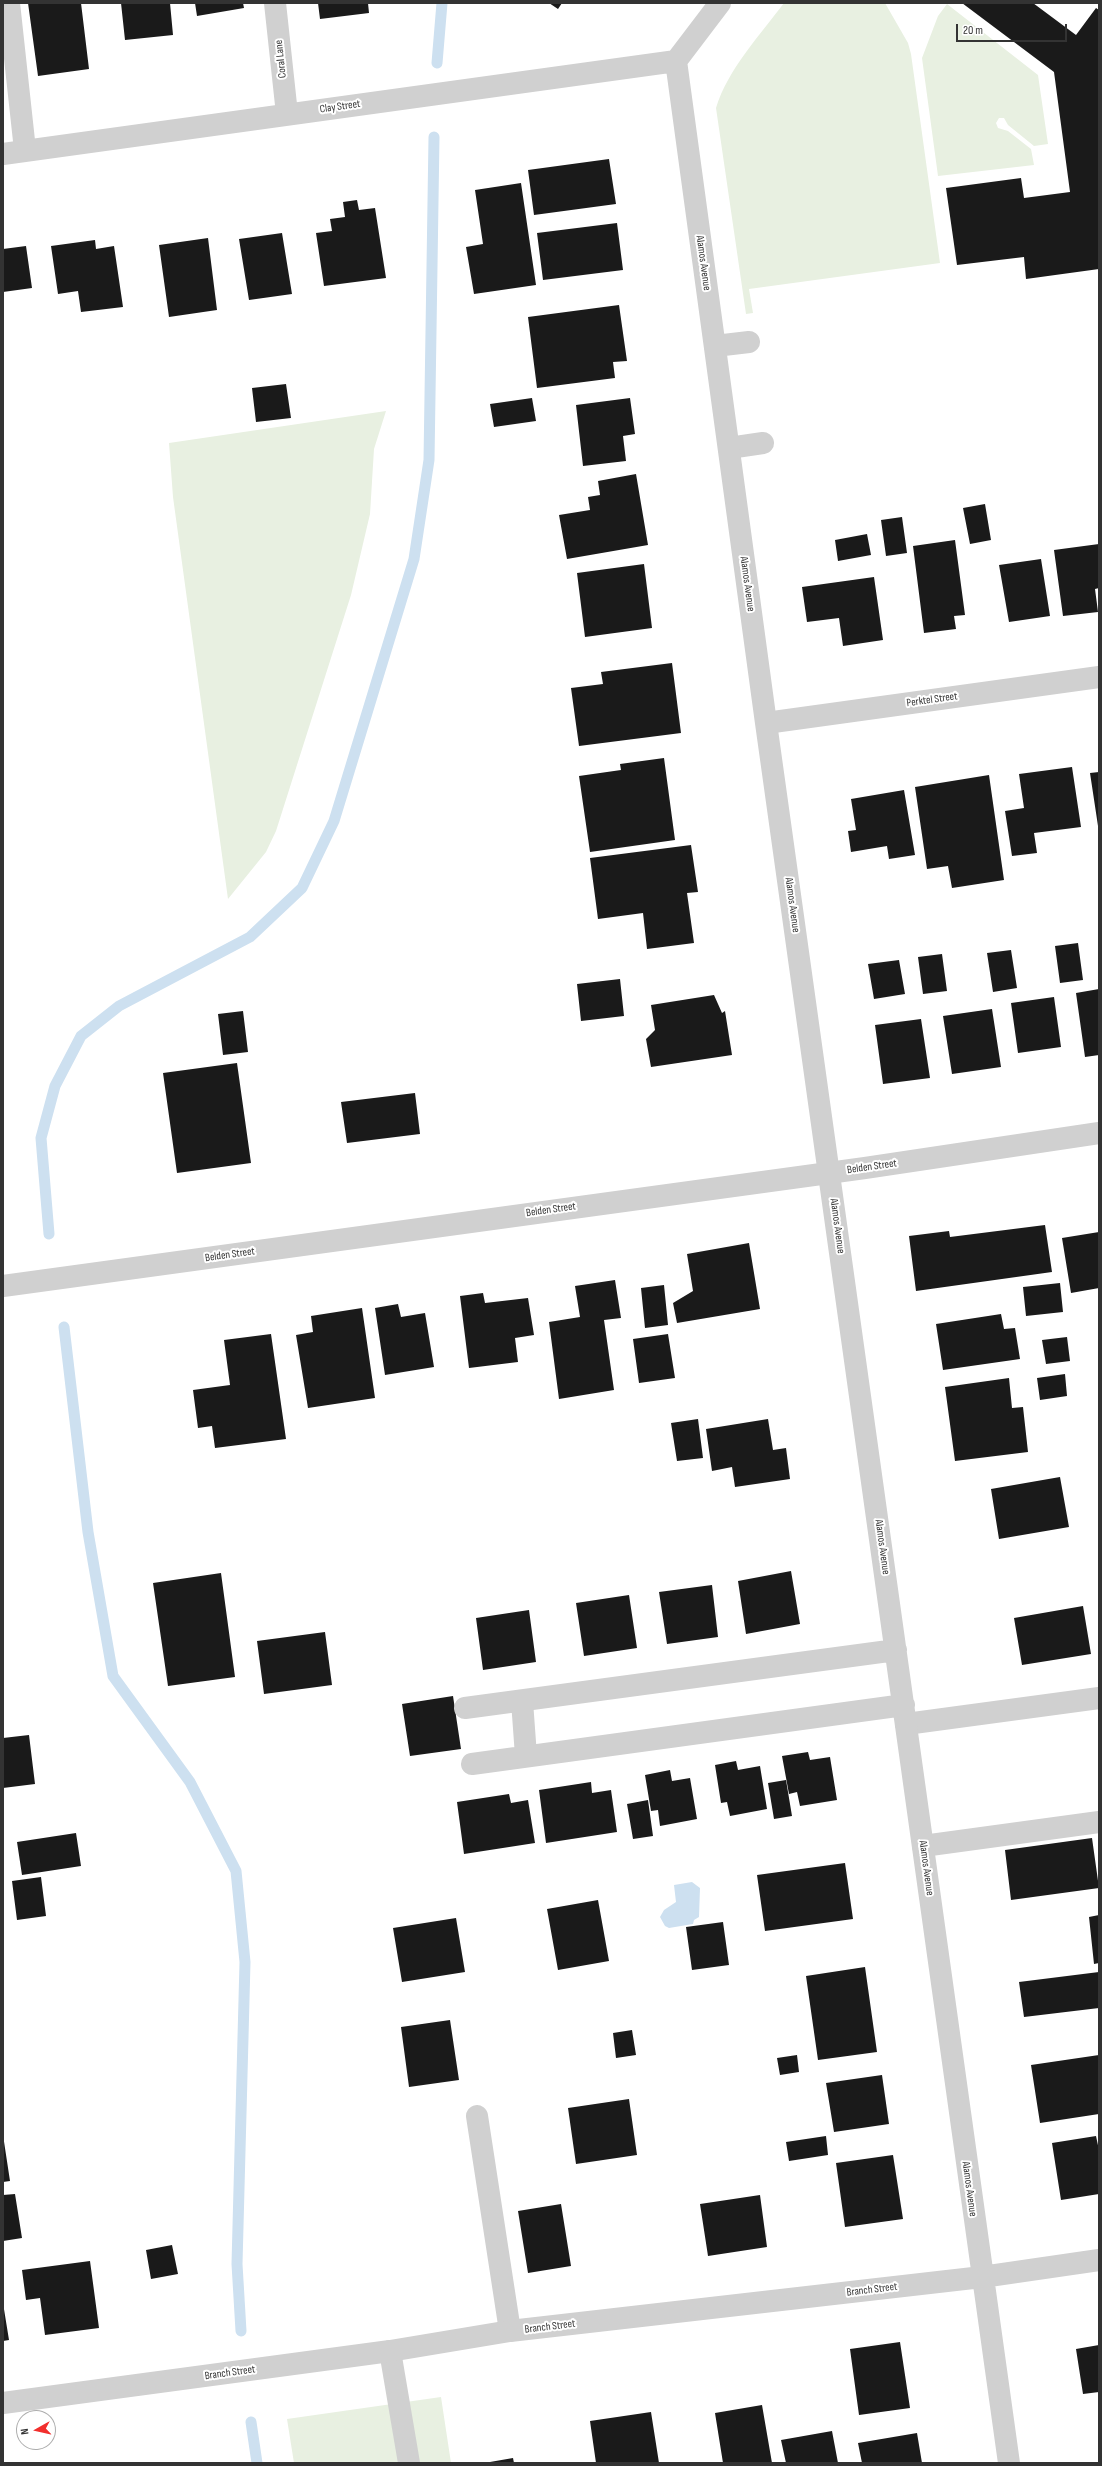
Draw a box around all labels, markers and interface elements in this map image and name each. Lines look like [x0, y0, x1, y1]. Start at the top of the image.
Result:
scale bar [958, 16, 1069, 42]
text: 20 m [963, 23, 983, 38]
street label: Coral Lane [272, 39, 290, 79]
street label: Clay Street [319, 98, 361, 116]
street label: Alamos Avenue [693, 235, 713, 291]
street label: Alamos Avenue [737, 556, 757, 612]
street label: Perktel Street [906, 690, 958, 710]
street label: Alamos Avenue [782, 877, 802, 933]
street label: Belden Street [846, 1157, 898, 1177]
street label: Alamos Avenue [827, 1198, 847, 1254]
street label: Belden Street [525, 1200, 577, 1220]
street label: Belden Street [204, 1245, 256, 1265]
street label: Alamos Avenue [872, 1519, 892, 1575]
street label: Alamos Avenue [916, 1840, 936, 1896]
street label: Alamos Avenue [959, 2161, 979, 2217]
street label: Branch Street [846, 2280, 898, 2300]
street label: Branch Street [524, 2317, 576, 2337]
street label: Branch Street [204, 2363, 256, 2383]
north arrow [16, 2410, 56, 2450]
text: N [18, 2428, 31, 2435]

